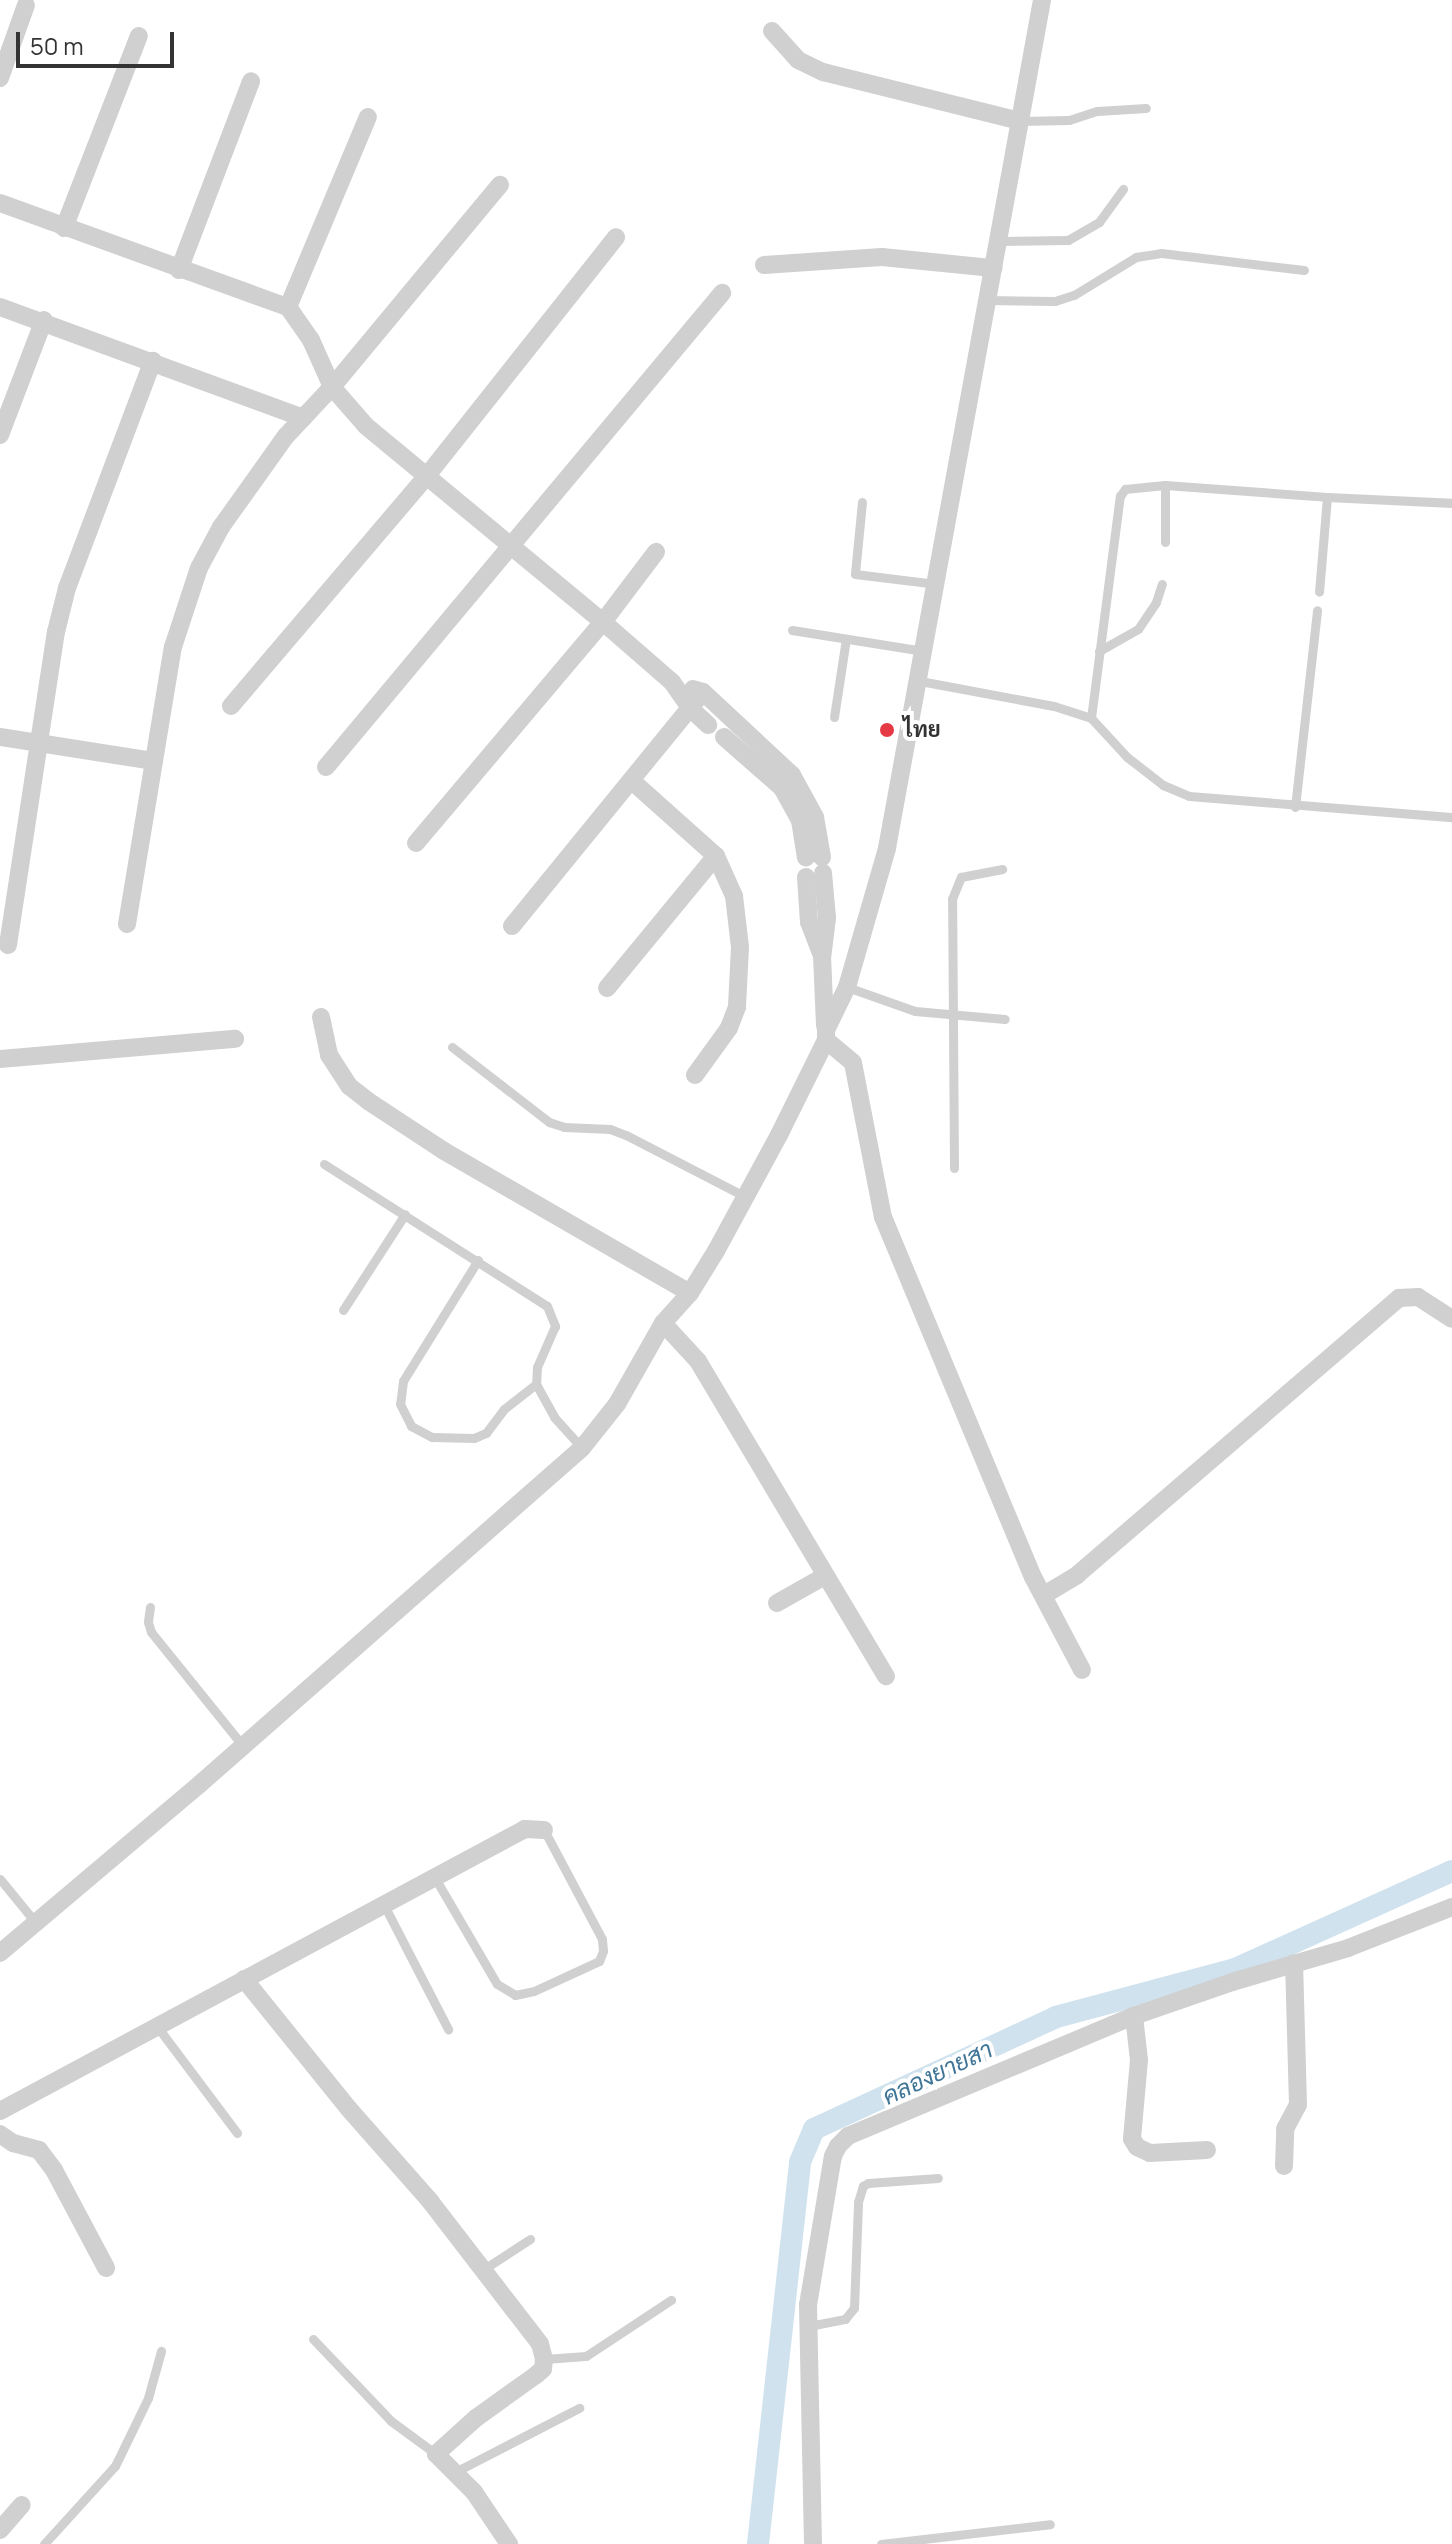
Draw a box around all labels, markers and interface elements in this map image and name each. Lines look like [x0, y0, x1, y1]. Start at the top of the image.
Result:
scale bar [20, 16, 178, 66]
text: 50 m [30, 29, 84, 62]
place label: ไทย [903, 717, 941, 743]
marker: ไทย [878, 721, 896, 739]
water label: คลองยายสา [877, 2034, 997, 2110]

